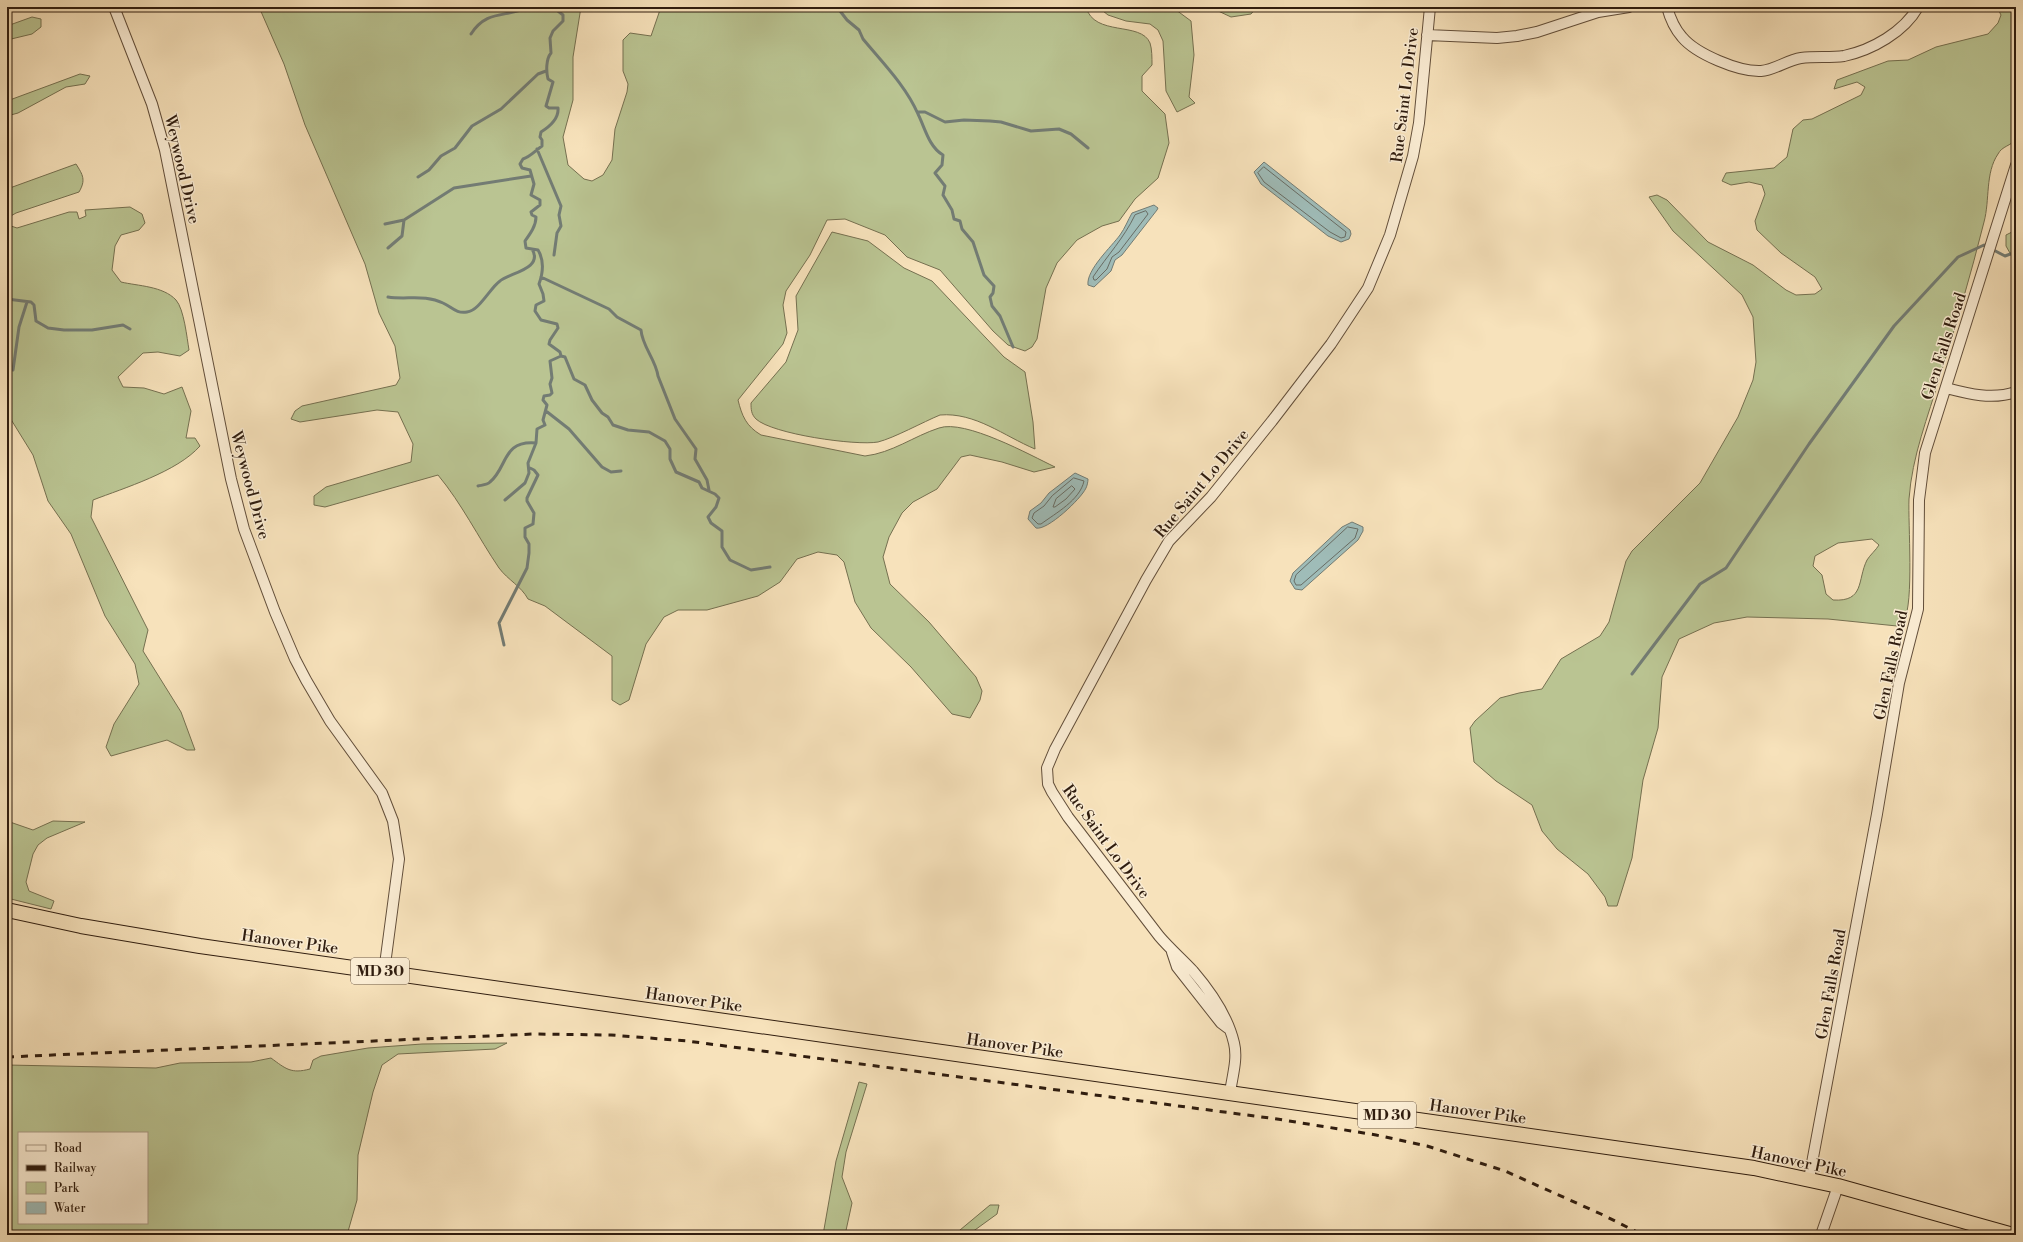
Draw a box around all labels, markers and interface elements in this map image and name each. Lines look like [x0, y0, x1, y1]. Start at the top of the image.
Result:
street label: Rue Saint Lo Drive [1387, 26, 1423, 164]
street label: Weywood Drive [160, 112, 204, 226]
street label: Glen Falls Road [1917, 290, 1971, 403]
street label: Rue Saint Lo Drive [1150, 425, 1253, 542]
street label: Weywood Drive [226, 428, 274, 542]
street label: Glen Falls Road [1870, 608, 1912, 722]
street label: Rue Saint Lo Drive [1058, 781, 1154, 903]
street label: Hanover Pike [240, 925, 340, 959]
street label: Glen Falls Road [1811, 927, 1851, 1041]
road number: MD 30 [351, 958, 409, 984]
street label: Hanover Pike [644, 983, 744, 1017]
street label: Hanover Pike [965, 1029, 1065, 1063]
street label: Hanover Pike [1428, 1095, 1528, 1129]
road number: MD 30 [1358, 1102, 1416, 1128]
legend [18, 1132, 148, 1224]
text: Road [54, 1141, 82, 1156]
street label: Hanover Pike [1749, 1142, 1849, 1182]
text: Railway [54, 1161, 96, 1176]
text: Park [54, 1181, 80, 1196]
text: Water [53, 1201, 86, 1216]

